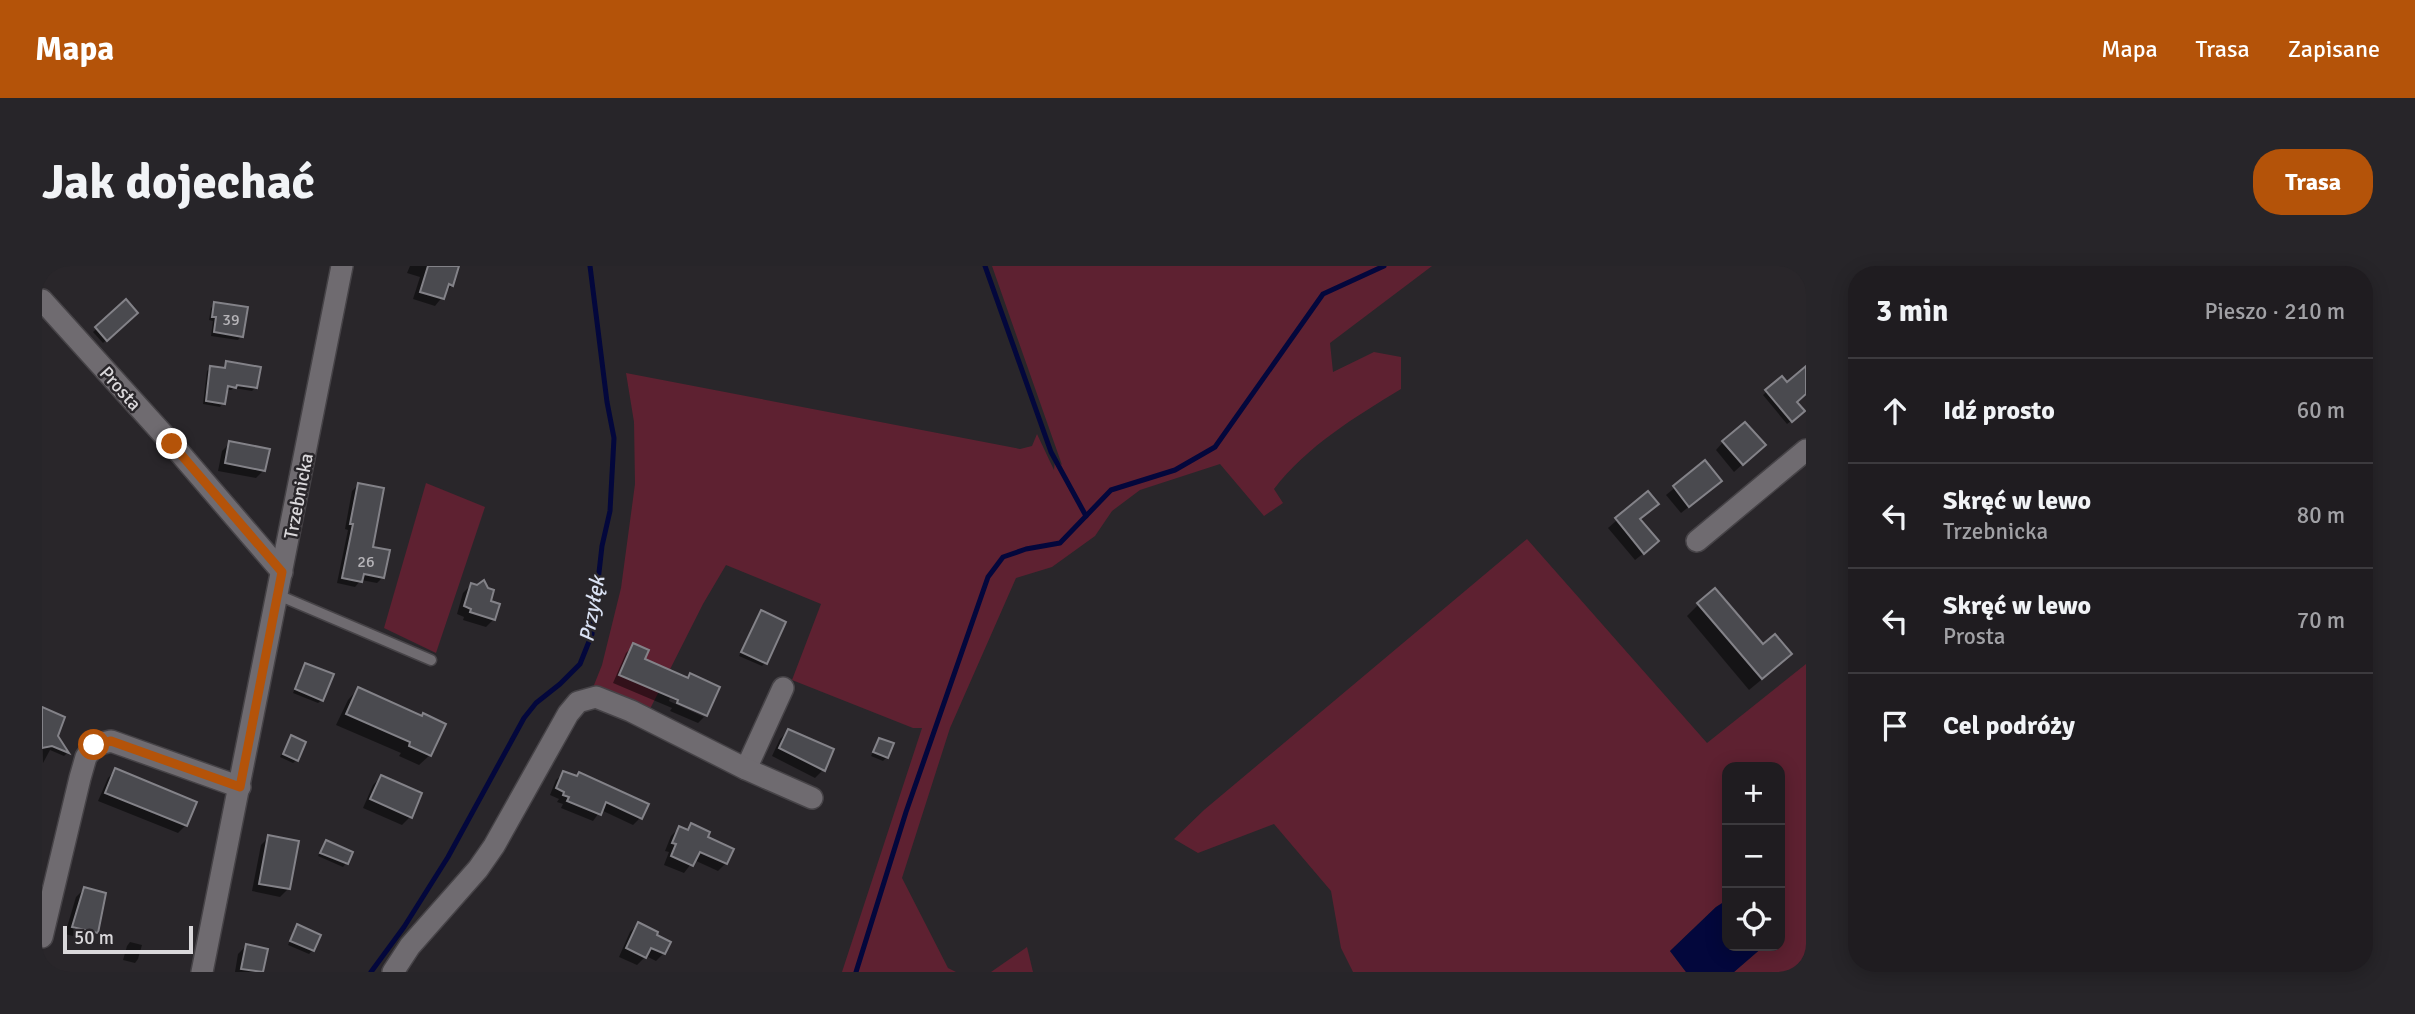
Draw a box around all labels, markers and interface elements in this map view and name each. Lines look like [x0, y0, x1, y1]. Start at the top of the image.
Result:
text: Mapa [35, 29, 114, 70]
text: Mapa [2101, 34, 2158, 64]
text: Trasa [2196, 34, 2250, 64]
text: Zapisane [2288, 34, 2380, 64]
button: Trasa [2253, 149, 2373, 215]
text: Jak dojechać [42, 152, 315, 212]
text: 3 min [1876, 293, 1948, 330]
text: Pieszo · 210 m [2204, 297, 2345, 326]
house number: 39 [222, 310, 240, 330]
street label: Prosta [94, 361, 146, 416]
icon: ahead [1876, 392, 1914, 430]
text: Idź prosto [1943, 395, 2055, 427]
text: 60 m [2297, 396, 2345, 425]
route end [156, 428, 187, 459]
street label: Trzebnicka [279, 451, 319, 541]
text: Skręć w lewo [1943, 485, 2091, 517]
icon: left [1876, 497, 1914, 535]
text: 80 m [2297, 501, 2345, 530]
text: Trzebnicka [1943, 517, 2048, 546]
house number: 26 [357, 552, 375, 572]
water label: Przyłęk [573, 571, 611, 644]
text: Skręć w lewo [1943, 590, 2091, 622]
icon: left [1876, 602, 1914, 640]
text: 70 m [2297, 606, 2345, 635]
text: Prosta [1943, 622, 2005, 651]
icon: arrive [1876, 707, 1914, 745]
text: Cel podróży [1943, 710, 2075, 742]
route start [78, 729, 109, 760]
map controls [1722, 762, 1785, 951]
button: + [1722, 762, 1785, 825]
button: − [1722, 825, 1785, 888]
button: locate [1722, 888, 1785, 951]
scale bar [63, 923, 192, 955]
text: 50 m [74, 926, 114, 950]

